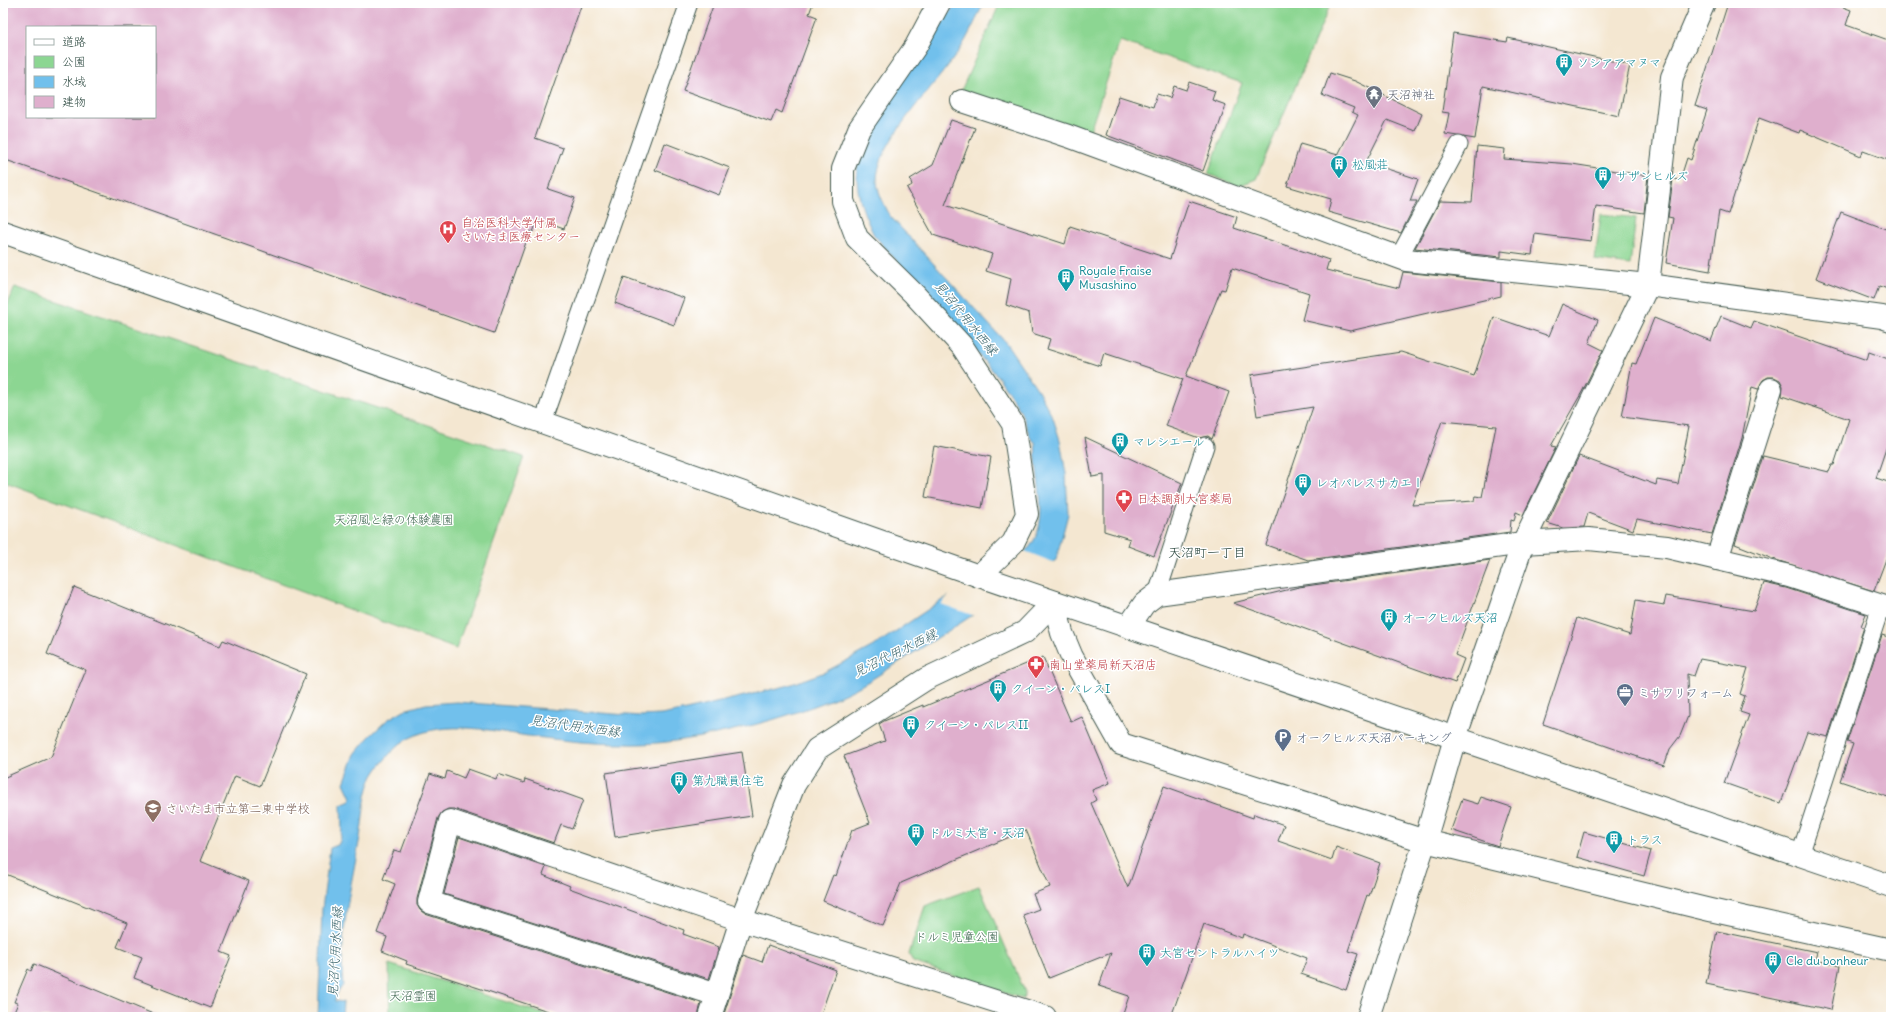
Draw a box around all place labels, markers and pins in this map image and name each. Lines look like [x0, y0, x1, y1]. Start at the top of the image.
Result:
building icon: ソシアアマヌマ [1554, 52, 1574, 77]
place label: ソシアアマヌマ [1577, 55, 1661, 70]
temple icon: 天沼神社 [1364, 84, 1384, 109]
place label: 天沼神社 [1387, 87, 1435, 102]
building icon: 松風荘 [1329, 154, 1349, 179]
place label: 松風荘 [1352, 157, 1388, 172]
building icon: サザンヒルズ [1593, 165, 1613, 190]
place label: サザンヒルズ [1616, 168, 1688, 183]
place label: 自治医科大学付属 さいたま医療センター [461, 215, 580, 244]
hospital icon: 自治医科大学付属 さいたま医療センター [438, 219, 458, 244]
place label: Royale Fraise Musashino [1079, 263, 1151, 292]
building icon: Royale Fraise Musashino [1056, 267, 1076, 292]
building icon: マレシエール [1110, 431, 1130, 456]
place label: マレシエール [1133, 434, 1204, 449]
building icon: レオパレスサカエⅠ [1293, 472, 1313, 497]
place label: レオパレスサカエⅠ [1316, 475, 1424, 490]
pharmacy icon: 日本調剤大宮薬局 [1114, 488, 1134, 513]
place label: 日本調剤大宮薬局 [1137, 491, 1233, 506]
building icon: オークヒルズ天沼 [1379, 607, 1399, 632]
place label: オークヒルズ天沼 [1402, 610, 1498, 625]
pharmacy icon: 南山堂薬局新天沼店 [1026, 654, 1046, 679]
place label: 南山堂薬局新天沼店 [1049, 657, 1157, 672]
building icon: クイーン・パレスI [988, 678, 1008, 703]
place label: クイーン・パレスI [1011, 681, 1110, 696]
office icon: ミサワリフォーム [1615, 682, 1635, 707]
place label: ミサワリフォーム [1638, 685, 1734, 700]
building icon: クイーン・パレスII [901, 714, 921, 739]
place label: クイーン・パレスII [924, 717, 1029, 732]
parking icon: オークヒルズ天沼パーキング [1273, 727, 1293, 752]
place label: オークヒルズ天沼パーキング [1296, 730, 1452, 745]
building icon: 第九職員住宅 [669, 770, 689, 795]
place label: 第九職員住宅 [692, 773, 764, 788]
school or university icon: さいたま市立第二東中学校 [143, 798, 163, 823]
place label: さいたま市立第二東中学校 [166, 801, 310, 816]
building icon: ドルミ大宮・天沼 [906, 822, 926, 847]
place label: ドルミ大宮・天沼 [929, 825, 1025, 840]
building icon: トラス [1604, 829, 1624, 854]
place label: トラス [1627, 832, 1663, 847]
building icon: 大宮セントラルハイツ [1137, 942, 1157, 967]
place label: 大宮セントラルハイツ [1160, 945, 1280, 960]
building icon: Cle du bonheur [1763, 950, 1783, 975]
place label: Cle du bonheur [1786, 953, 1869, 968]

